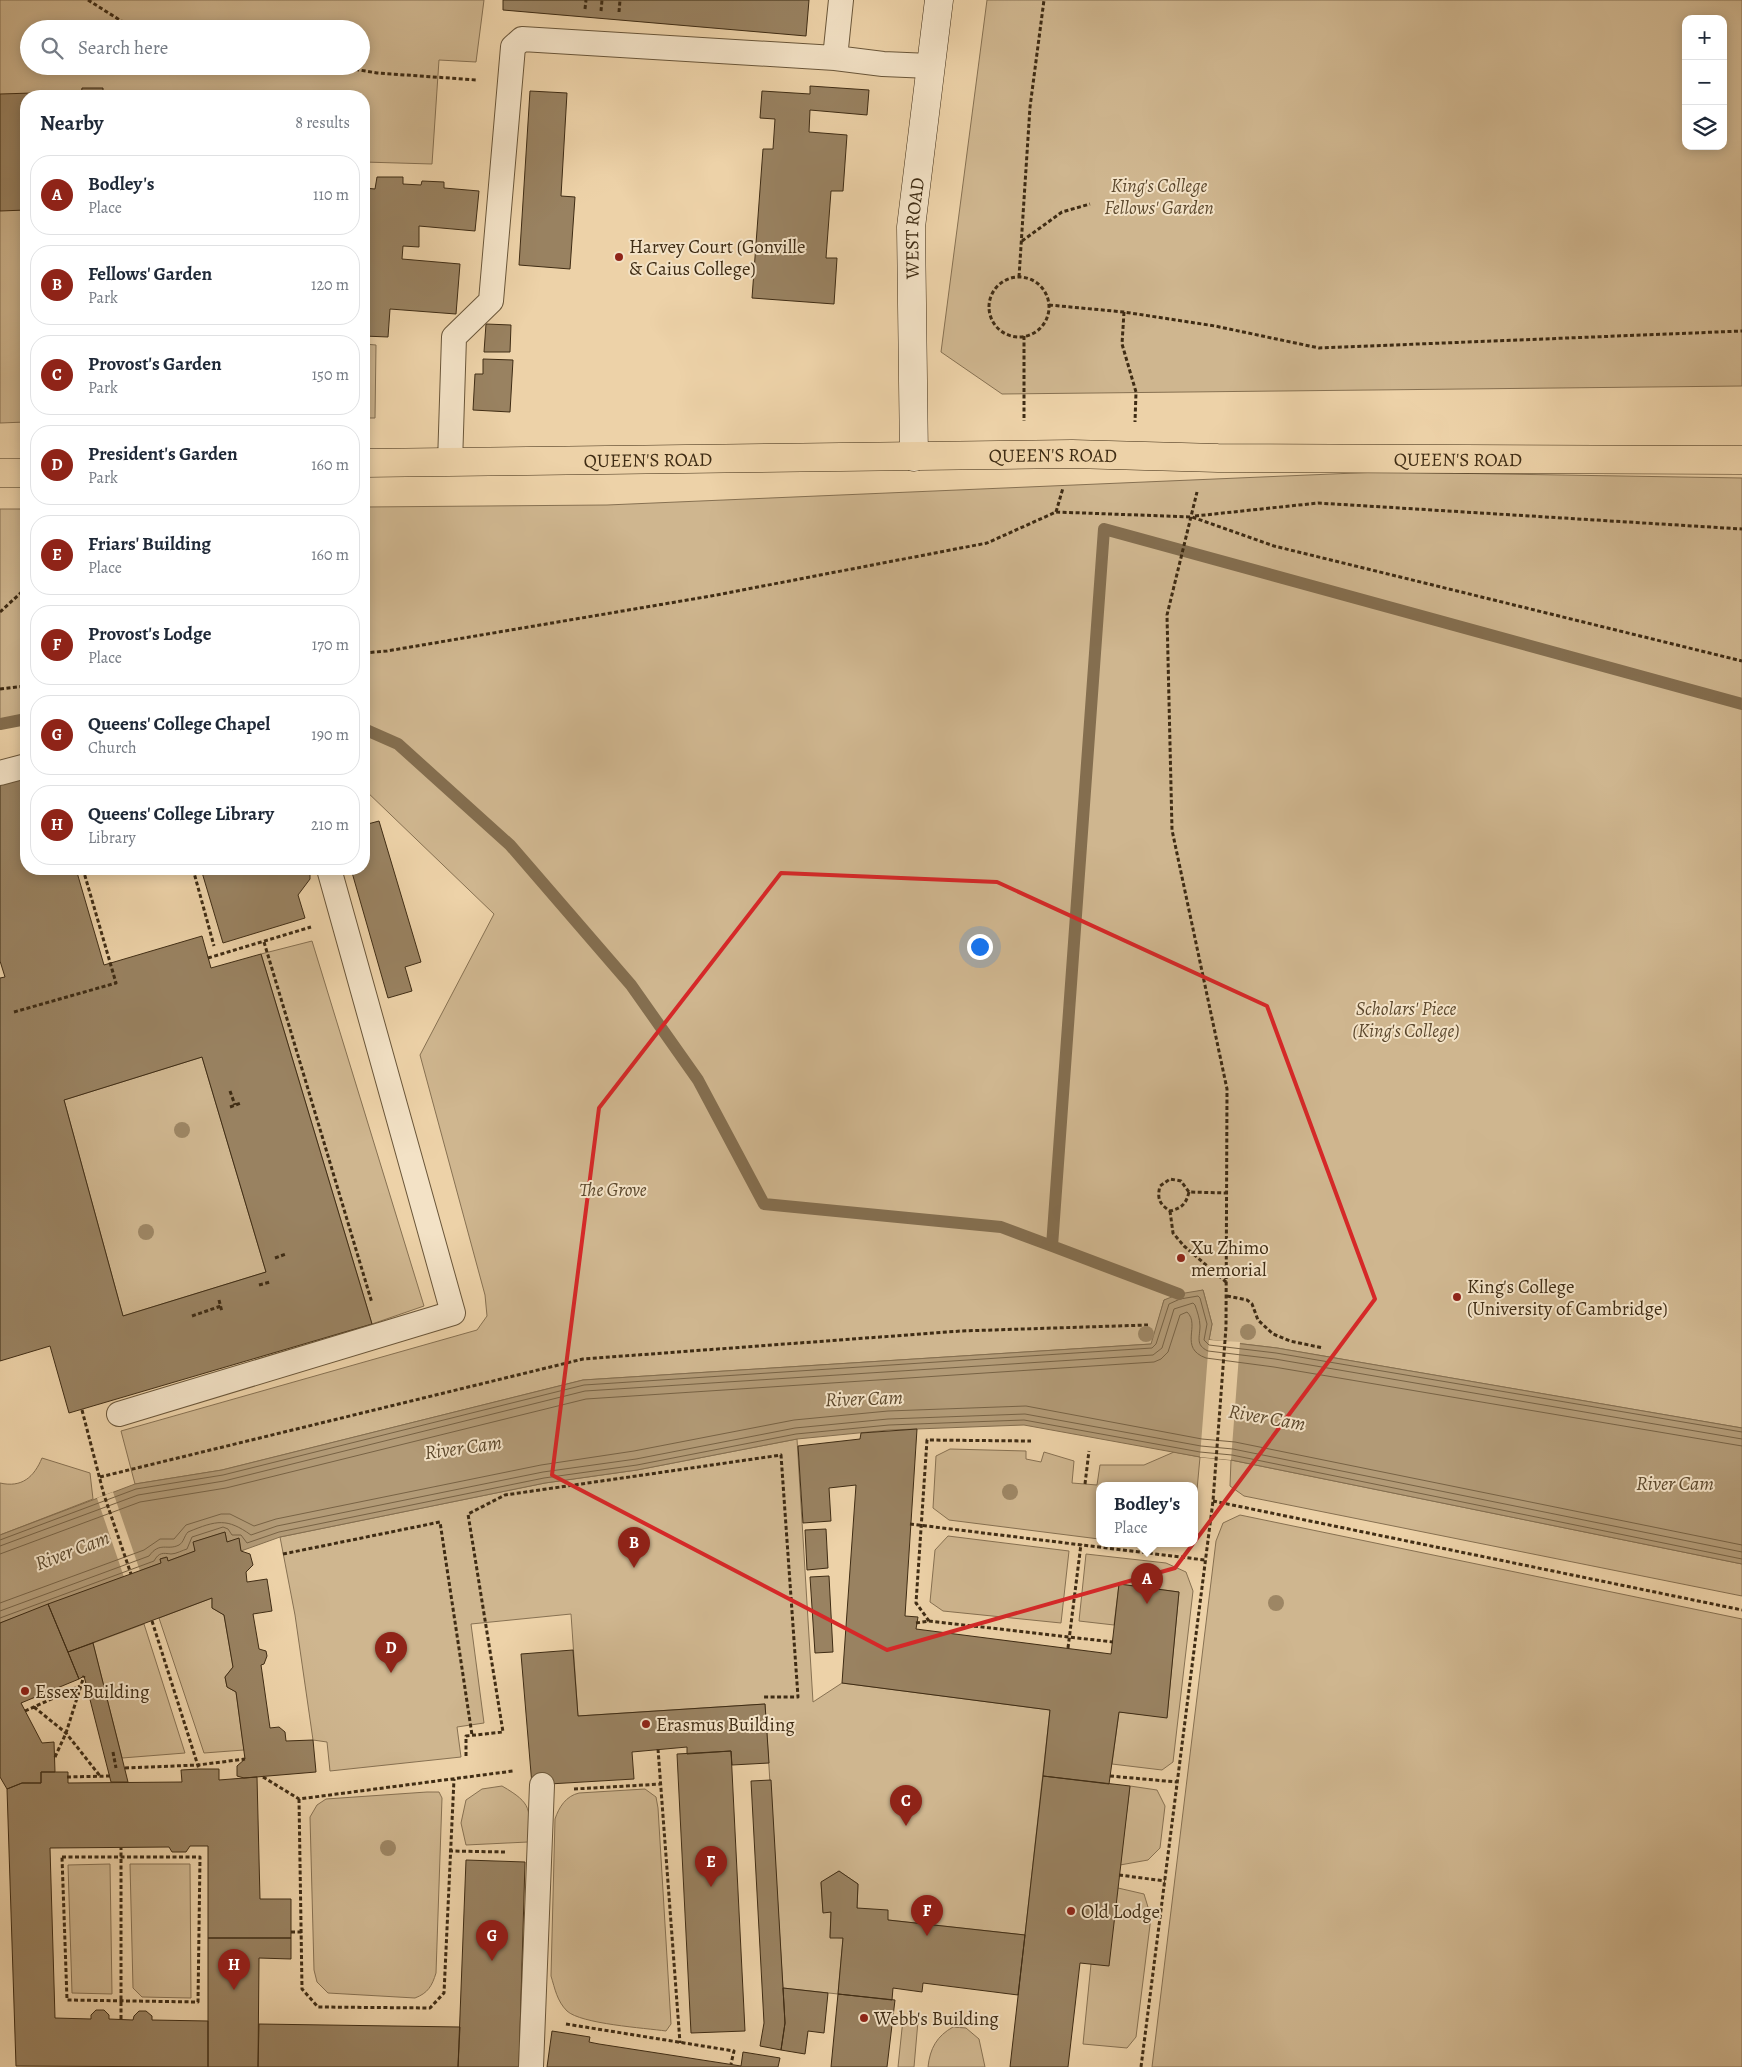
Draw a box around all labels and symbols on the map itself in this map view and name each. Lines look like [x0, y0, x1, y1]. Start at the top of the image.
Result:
park label: King's College Fellows' Garden [1104, 173, 1214, 221]
street label: WEST ROAD [899, 176, 931, 280]
place label: Harvey Court (Gonville & Caius College) [629, 234, 805, 282]
marker: Harvey Court (Gonville & Caius College) [613, 251, 625, 263]
street label: QUEEN'S ROAD [989, 442, 1117, 469]
street label: QUEEN'S ROAD [584, 447, 712, 474]
street label: QUEEN'S ROAD [1394, 447, 1522, 473]
your location [967, 934, 993, 960]
park label: Scholars' Piece (King's College) [1352, 996, 1460, 1044]
park label: The Grove [579, 1177, 647, 1203]
place label: Xu Zhimo memorial [1191, 1235, 1269, 1283]
marker: Xu Zhimo memorial [1175, 1252, 1187, 1264]
place label: King's College (University of Cambridge) [1467, 1274, 1668, 1322]
marker: King's College (University of Cambridge) [1451, 1291, 1463, 1303]
water label: River Cam [825, 1384, 903, 1413]
water label: River Cam [1226, 1397, 1308, 1438]
water label: River Cam [423, 1429, 504, 1466]
water label: River Cam [1636, 1470, 1714, 1497]
water label: River Cam [31, 1524, 113, 1577]
pin: B [618, 1527, 650, 1568]
pin: A [1131, 1563, 1163, 1604]
pin: D [375, 1632, 407, 1673]
place label: Essex Building [35, 1679, 150, 1705]
marker: Essex Building [19, 1685, 31, 1697]
place label: Erasmus Building [656, 1712, 795, 1738]
marker: Erasmus Building [640, 1718, 652, 1730]
pin: C [890, 1785, 922, 1826]
pin: E [695, 1846, 727, 1887]
pin: F [911, 1895, 943, 1936]
place label: Old Lodge [1081, 1899, 1160, 1925]
marker: Old Lodge [1065, 1905, 1077, 1917]
pin: G [476, 1920, 508, 1961]
pin: H [218, 1949, 250, 1990]
place label: Webb's Building [873, 2006, 999, 2032]
marker: Webb's Building [858, 2012, 870, 2024]

